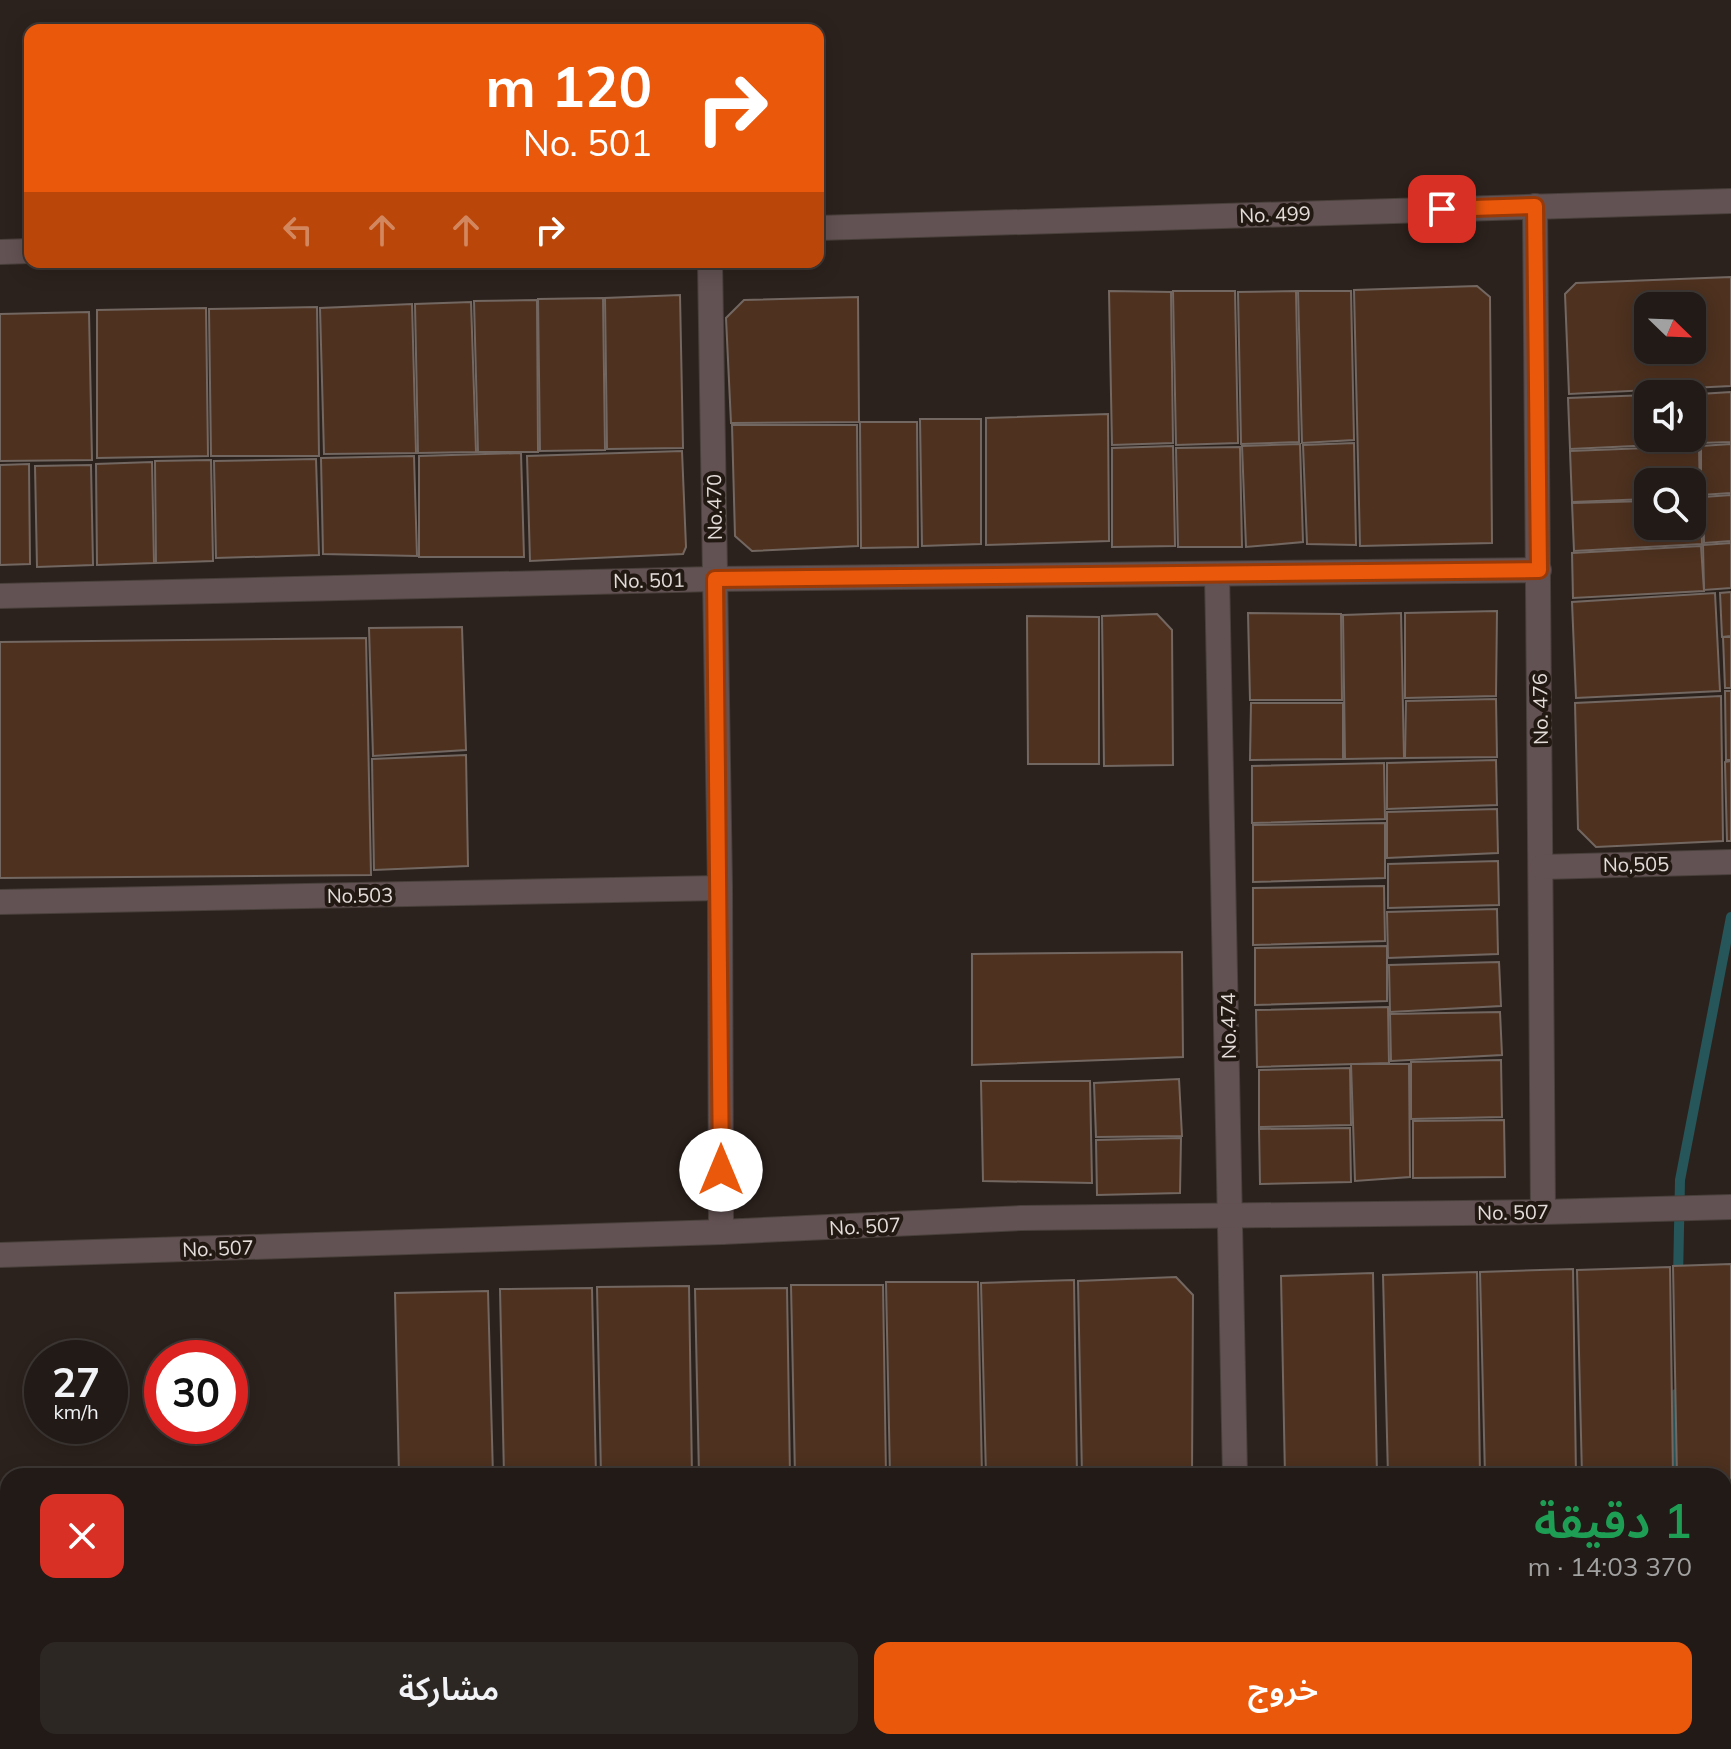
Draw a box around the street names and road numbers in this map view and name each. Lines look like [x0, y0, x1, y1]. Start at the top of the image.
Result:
street label: No. 499 [1239, 200, 1311, 228]
street label: No.470 [701, 474, 727, 540]
street label: No. 501 [613, 567, 685, 593]
street label: No. 476 [1527, 673, 1553, 745]
street label: No,505 [1603, 851, 1669, 877]
street label: No.503 [327, 882, 393, 908]
street label: No.474 [1215, 993, 1241, 1059]
street label: No. 507 [1477, 1199, 1549, 1225]
street label: No. 507 [829, 1212, 901, 1240]
street label: No. 507 [182, 1234, 254, 1262]

